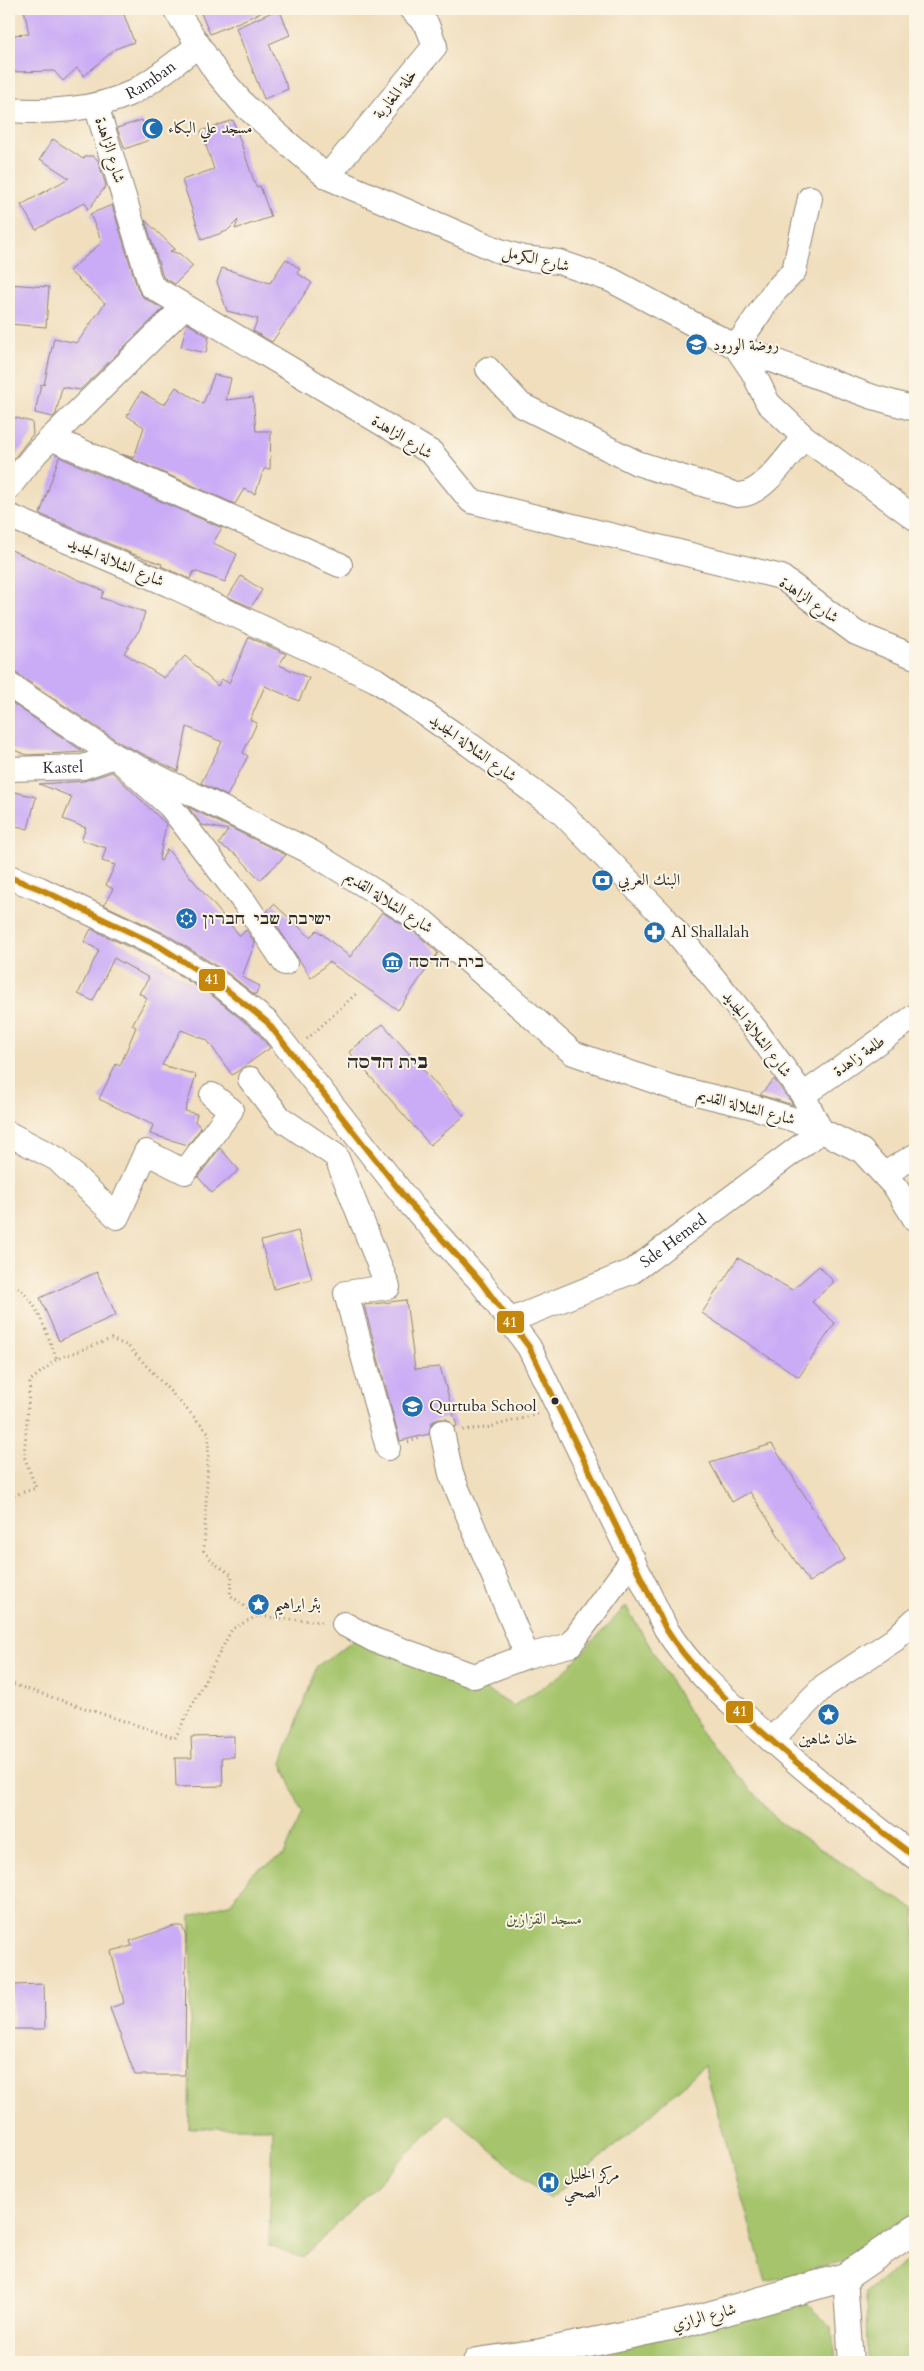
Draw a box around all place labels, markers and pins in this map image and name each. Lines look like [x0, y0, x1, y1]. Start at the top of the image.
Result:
mosque icon: مسجد علي البكاء [140, 116, 164, 140]
place label: مسجد علي البكاء [168, 117, 253, 143]
school or university icon: روضة الورود [685, 333, 709, 357]
place label: روضة الورود [713, 334, 779, 356]
bank icon: البنك العربي [590, 868, 614, 892]
place label: البنك العربي [618, 869, 680, 892]
synagogue icon: ישיבת שבי חברון [174, 907, 198, 931]
place label: ישיבת שבי חברון [202, 908, 331, 930]
pharmacy icon: Al Shallalah [643, 920, 667, 944]
place label: Al Shallalah [671, 921, 750, 943]
museum icon: בית הדסה [381, 950, 405, 974]
place label: בית הדסה [409, 951, 484, 973]
school or university icon: Qurtuba School [401, 1394, 425, 1418]
place label: Qurtuba School [429, 1395, 537, 1417]
unlabelled marker [550, 1396, 560, 1406]
place icon: بئر ابراهيم [246, 1592, 270, 1616]
place label: بئر ابراهيم [274, 1593, 321, 1620]
place icon: خان شاهين [816, 1703, 840, 1727]
place label: خان شاهين [799, 1728, 857, 1750]
place label: مركز الخليل الصحي [564, 2163, 620, 2207]
hospital icon: مركز الخليل الصحي [536, 2171, 560, 2195]

